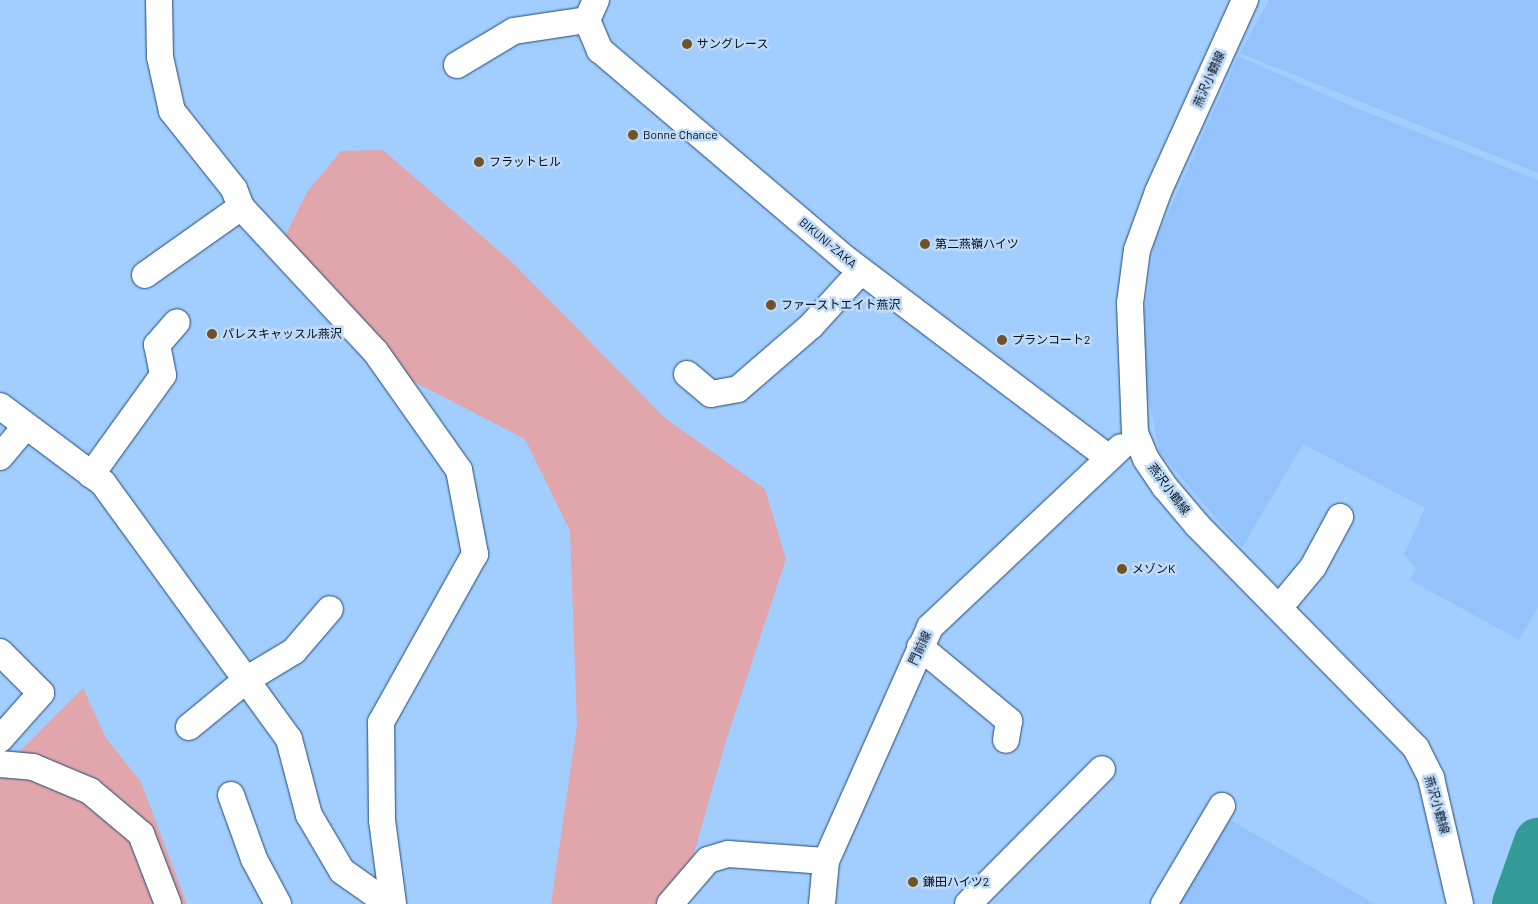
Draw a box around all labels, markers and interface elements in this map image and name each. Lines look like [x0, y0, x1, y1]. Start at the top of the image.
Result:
place label: サングレース [697, 37, 769, 51]
marker: サングレース [681, 38, 693, 50]
street label: 燕沢小鶴線 [1190, 49, 1228, 109]
place label: Bonne Chance [643, 128, 718, 142]
marker: Bonne Chance [627, 129, 639, 141]
place label: フラットヒル [489, 155, 561, 169]
marker: フラットヒル [473, 156, 485, 168]
street label: BIKUNI-ZAKA [796, 215, 860, 271]
place label: 第二燕嶺ハイツ [935, 237, 1019, 251]
marker: 第二燕嶺ハイツ [919, 238, 931, 250]
place label: ファーストエイト燕沢 [781, 298, 901, 312]
marker: ファーストエイト燕沢 [765, 299, 777, 311]
place label: パレスキャッスル燕沢 [222, 327, 342, 341]
marker: パレスキャッスル燕沢 [206, 328, 218, 340]
place label: プランコート2 [1012, 333, 1090, 347]
marker: プランコート2 [996, 334, 1008, 346]
street label: 燕沢小鶴線 [1145, 461, 1193, 517]
place label: メゾンK [1132, 562, 1175, 576]
marker: メゾンK [1116, 563, 1128, 575]
street label: 門前線 [906, 629, 934, 667]
street label: 燕沢小鶴線 [1422, 774, 1452, 836]
place label: 鎌田ハイツ2 [923, 875, 989, 889]
marker: 鎌田ハイツ2 [907, 876, 919, 888]

